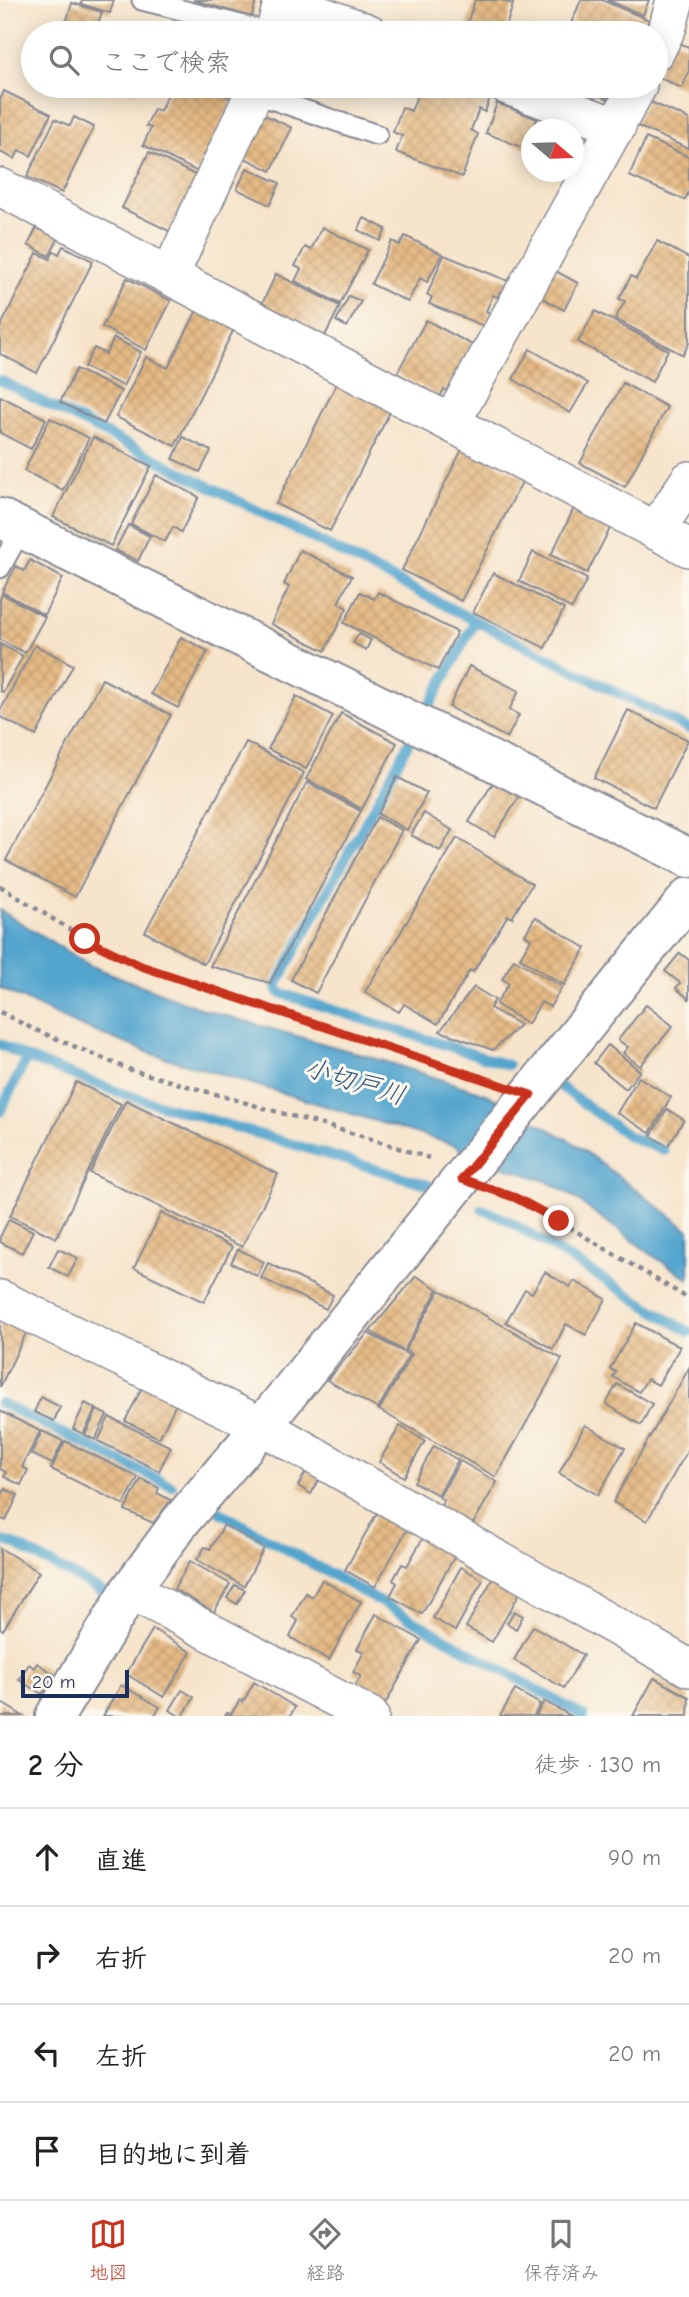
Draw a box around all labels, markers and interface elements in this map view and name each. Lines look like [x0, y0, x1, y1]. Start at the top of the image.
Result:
search box [21, 21, 668, 98]
icon: search [45, 41, 83, 79]
text: ここで検索 [101, 48, 231, 78]
north arrow [521, 119, 584, 182]
route start [69, 923, 100, 954]
water label: 小切戸川 [301, 1052, 409, 1112]
route end [543, 1205, 574, 1236]
scale bar [21, 1667, 130, 1699]
text: 20 m [32, 1671, 76, 1693]
text: 2 分 [28, 1748, 84, 1783]
text: 徒歩 · 130 m [534, 1751, 661, 1778]
icon: ahead [28, 1838, 66, 1876]
text: 90 m [608, 1844, 661, 1871]
text: 直進 [95, 1846, 147, 1876]
icon: right [28, 1936, 66, 1974]
text: 20 m [608, 1942, 661, 1969]
text: 右折 [95, 1944, 147, 1974]
icon: left [28, 2034, 66, 2072]
text: 20 m [608, 2040, 661, 2067]
text: 左折 [95, 2042, 147, 2072]
icon: arrive [28, 2132, 66, 2170]
text: 目的地に到着 [95, 2140, 251, 2170]
tab: 地図 [89, 2215, 128, 2284]
tab: 経路 [306, 2215, 345, 2284]
tab: 保存済み [523, 2215, 600, 2284]

